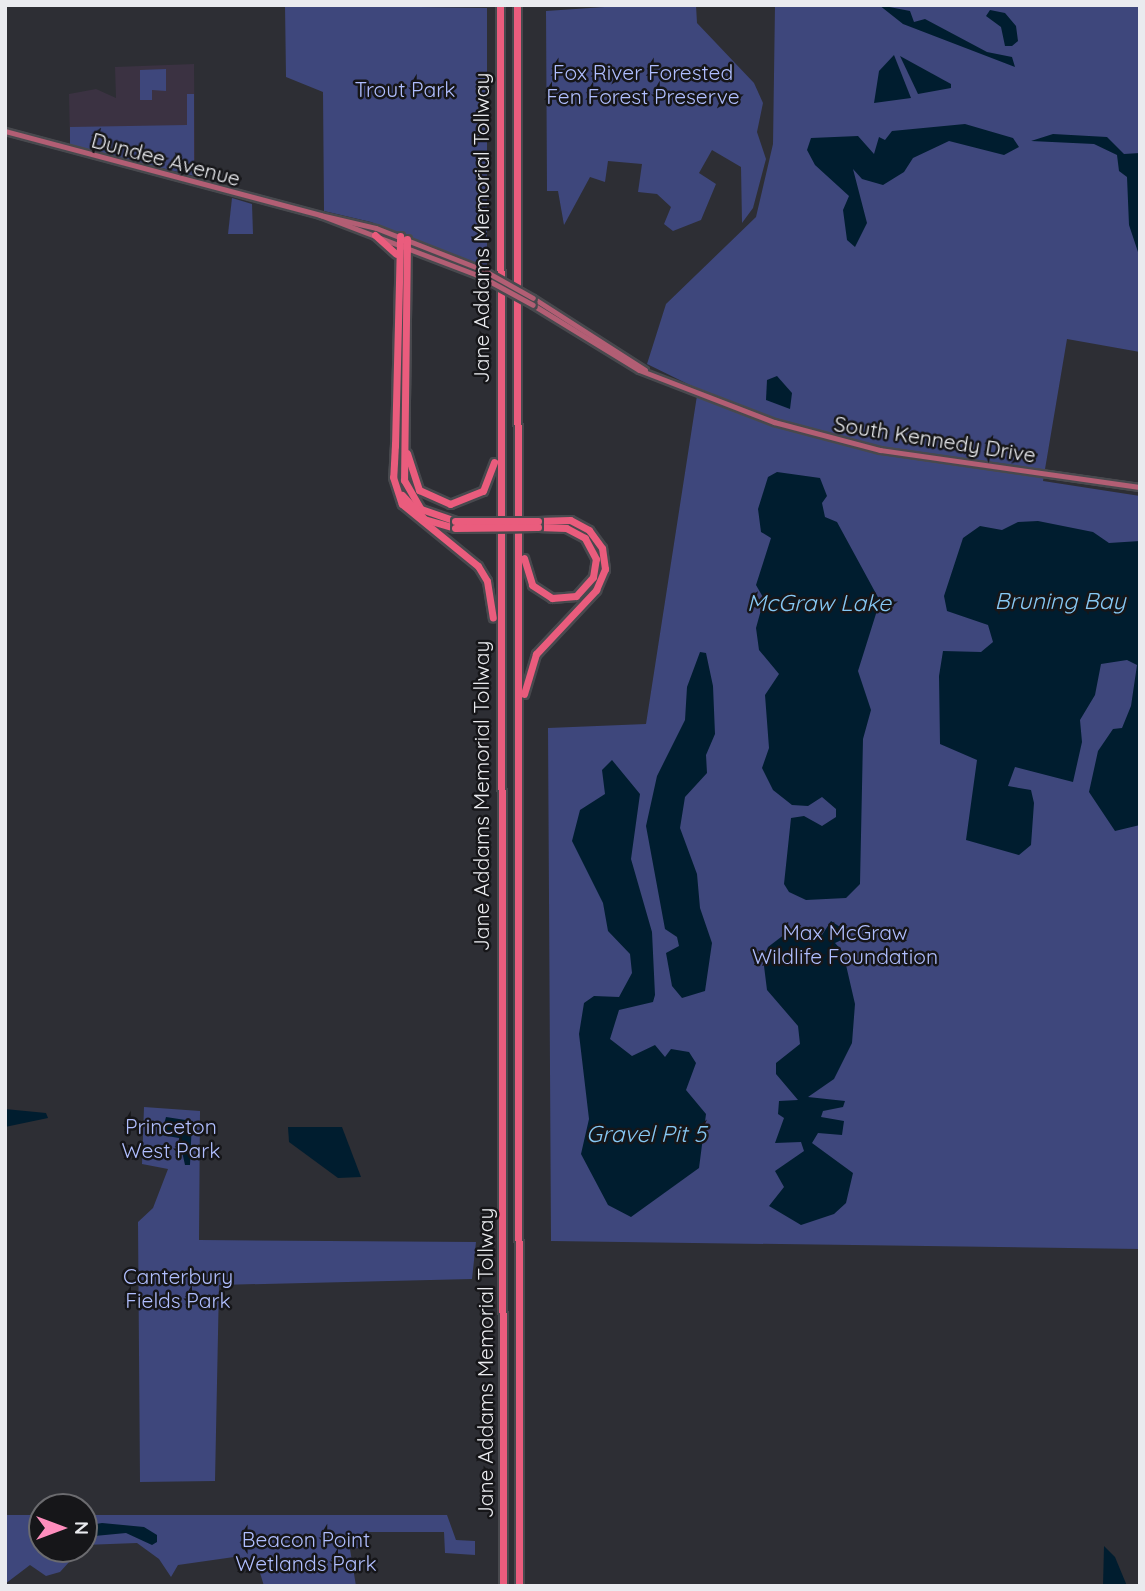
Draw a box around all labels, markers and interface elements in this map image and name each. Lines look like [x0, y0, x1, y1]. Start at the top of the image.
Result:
park label: Fox River Forested Fen Forest Preserve [546, 59, 740, 109]
street label: Jane Addams Memorial Tollway [468, 73, 494, 383]
park label: Trout Park [355, 76, 455, 102]
street label: Dundee Avenue [89, 127, 243, 191]
street label: South Kennedy Drive [832, 411, 1038, 467]
water label: Bruning Bay [994, 587, 1126, 615]
water label: McGraw Lake [747, 589, 891, 617]
street label: Jane Addams Memorial Tollway [468, 641, 494, 951]
park label: Max McGraw Wildlife Foundation [752, 919, 938, 969]
park label: Princeton West Park [122, 1113, 220, 1163]
water label: Gravel Pit 5 [586, 1120, 706, 1148]
street label: Jane Addams Memorial Tollway [472, 1208, 498, 1518]
park label: Canterbury Fields Park [123, 1263, 233, 1313]
north arrow [28, 1493, 98, 1563]
text: N [70, 1521, 94, 1535]
park label: Beacon Point Wetlands Park [235, 1526, 377, 1576]

